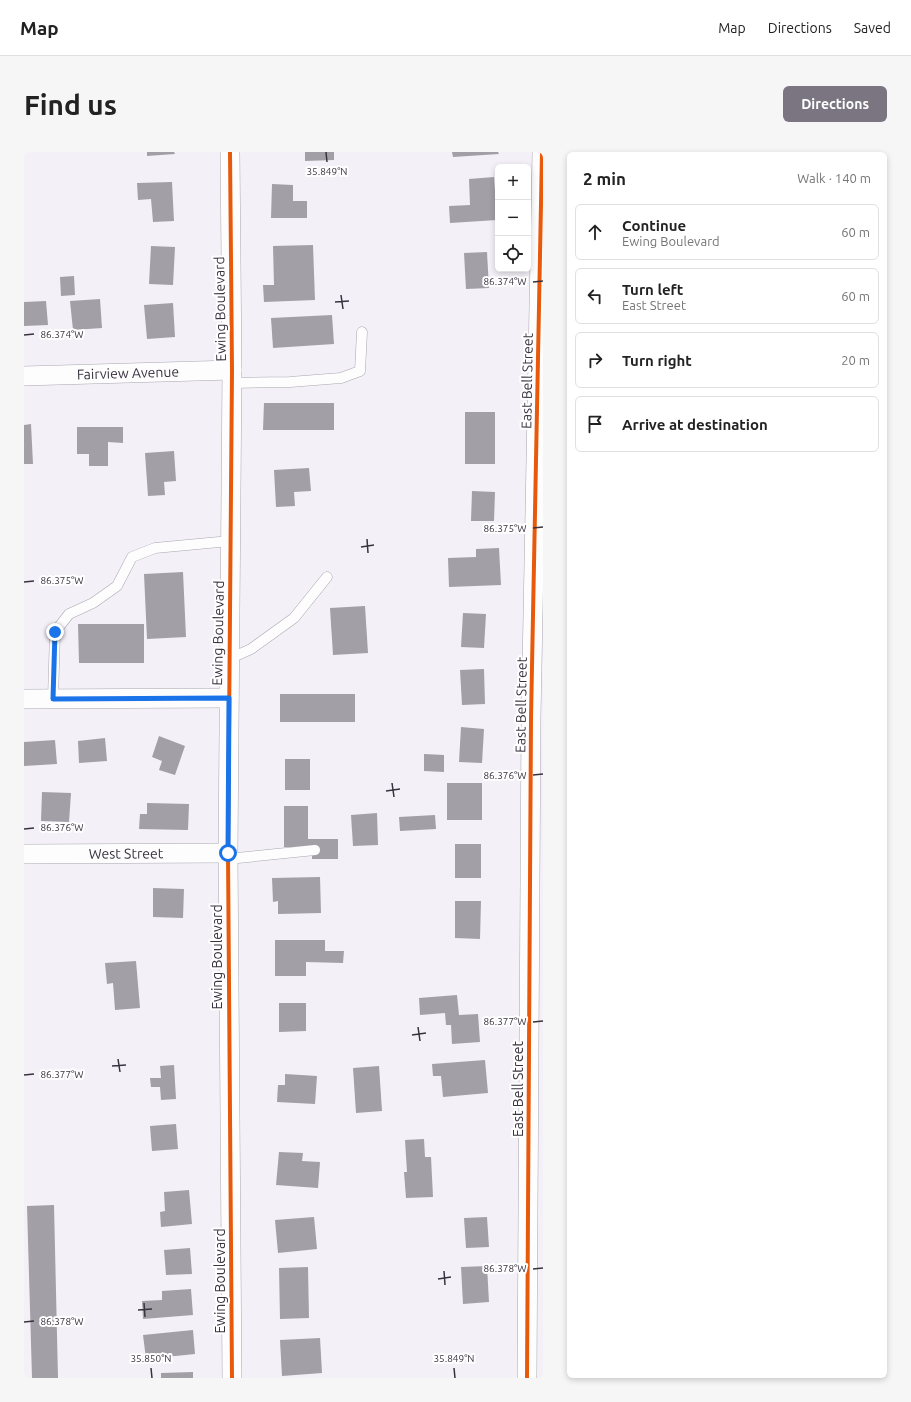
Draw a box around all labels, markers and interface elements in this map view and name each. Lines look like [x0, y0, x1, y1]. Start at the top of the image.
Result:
text: Map [20, 17, 59, 39]
text: Map [718, 20, 746, 36]
text: Directions [768, 20, 832, 36]
text: Saved [854, 20, 891, 36]
button: Directions [783, 86, 887, 122]
text: Find us [24, 89, 117, 120]
map controls [495, 164, 531, 272]
button: + [495, 164, 531, 200]
text: 35.849°N [306, 166, 348, 177]
text: 2 min [583, 169, 626, 188]
text: Walk · 140 m [797, 171, 871, 185]
button: − [495, 200, 531, 236]
text: Continue [622, 217, 686, 234]
icon: ahead [584, 221, 606, 243]
text: 60 m [841, 225, 870, 239]
text: Ewing Boulevard [622, 234, 720, 248]
button: locate [495, 236, 531, 272]
street label: Ewing Boulevard [211, 256, 229, 362]
text: 86.374°W [483, 276, 527, 287]
text: Turn left [622, 281, 683, 298]
icon: left [584, 285, 606, 307]
text: 60 m [841, 289, 870, 303]
text: East Street [622, 298, 686, 312]
text: 86.374°W [40, 329, 84, 340]
street label: East Bell Street [518, 332, 536, 429]
icon: right [584, 349, 606, 371]
text: Turn right [622, 352, 692, 369]
text: 20 m [841, 353, 870, 367]
street label: Fairview Avenue [77, 364, 179, 382]
icon: arrive [584, 413, 606, 435]
text: Arrive at destination [622, 416, 768, 433]
text: 86.375°W [483, 523, 527, 534]
text: 86.375°W [40, 575, 84, 586]
street label: Ewing Boulevard [209, 580, 227, 686]
route end [46, 623, 64, 641]
street label: East Bell Street [512, 656, 530, 753]
text: 86.376°W [483, 770, 527, 781]
text: 86.376°W [40, 822, 84, 833]
route start [219, 844, 237, 862]
street label: West Street [89, 845, 164, 862]
street label: Ewing Boulevard [209, 904, 225, 1010]
text: 86.377°W [483, 1016, 527, 1027]
street label: East Bell Street [510, 1040, 526, 1137]
text: 86.377°W [40, 1069, 84, 1080]
street label: Ewing Boulevard [212, 1228, 228, 1334]
text: 86.378°W [483, 1263, 527, 1274]
text: 86.378°W [40, 1316, 84, 1327]
text: 35.850°N [130, 1353, 172, 1364]
text: 35.849°N [433, 1353, 475, 1364]

